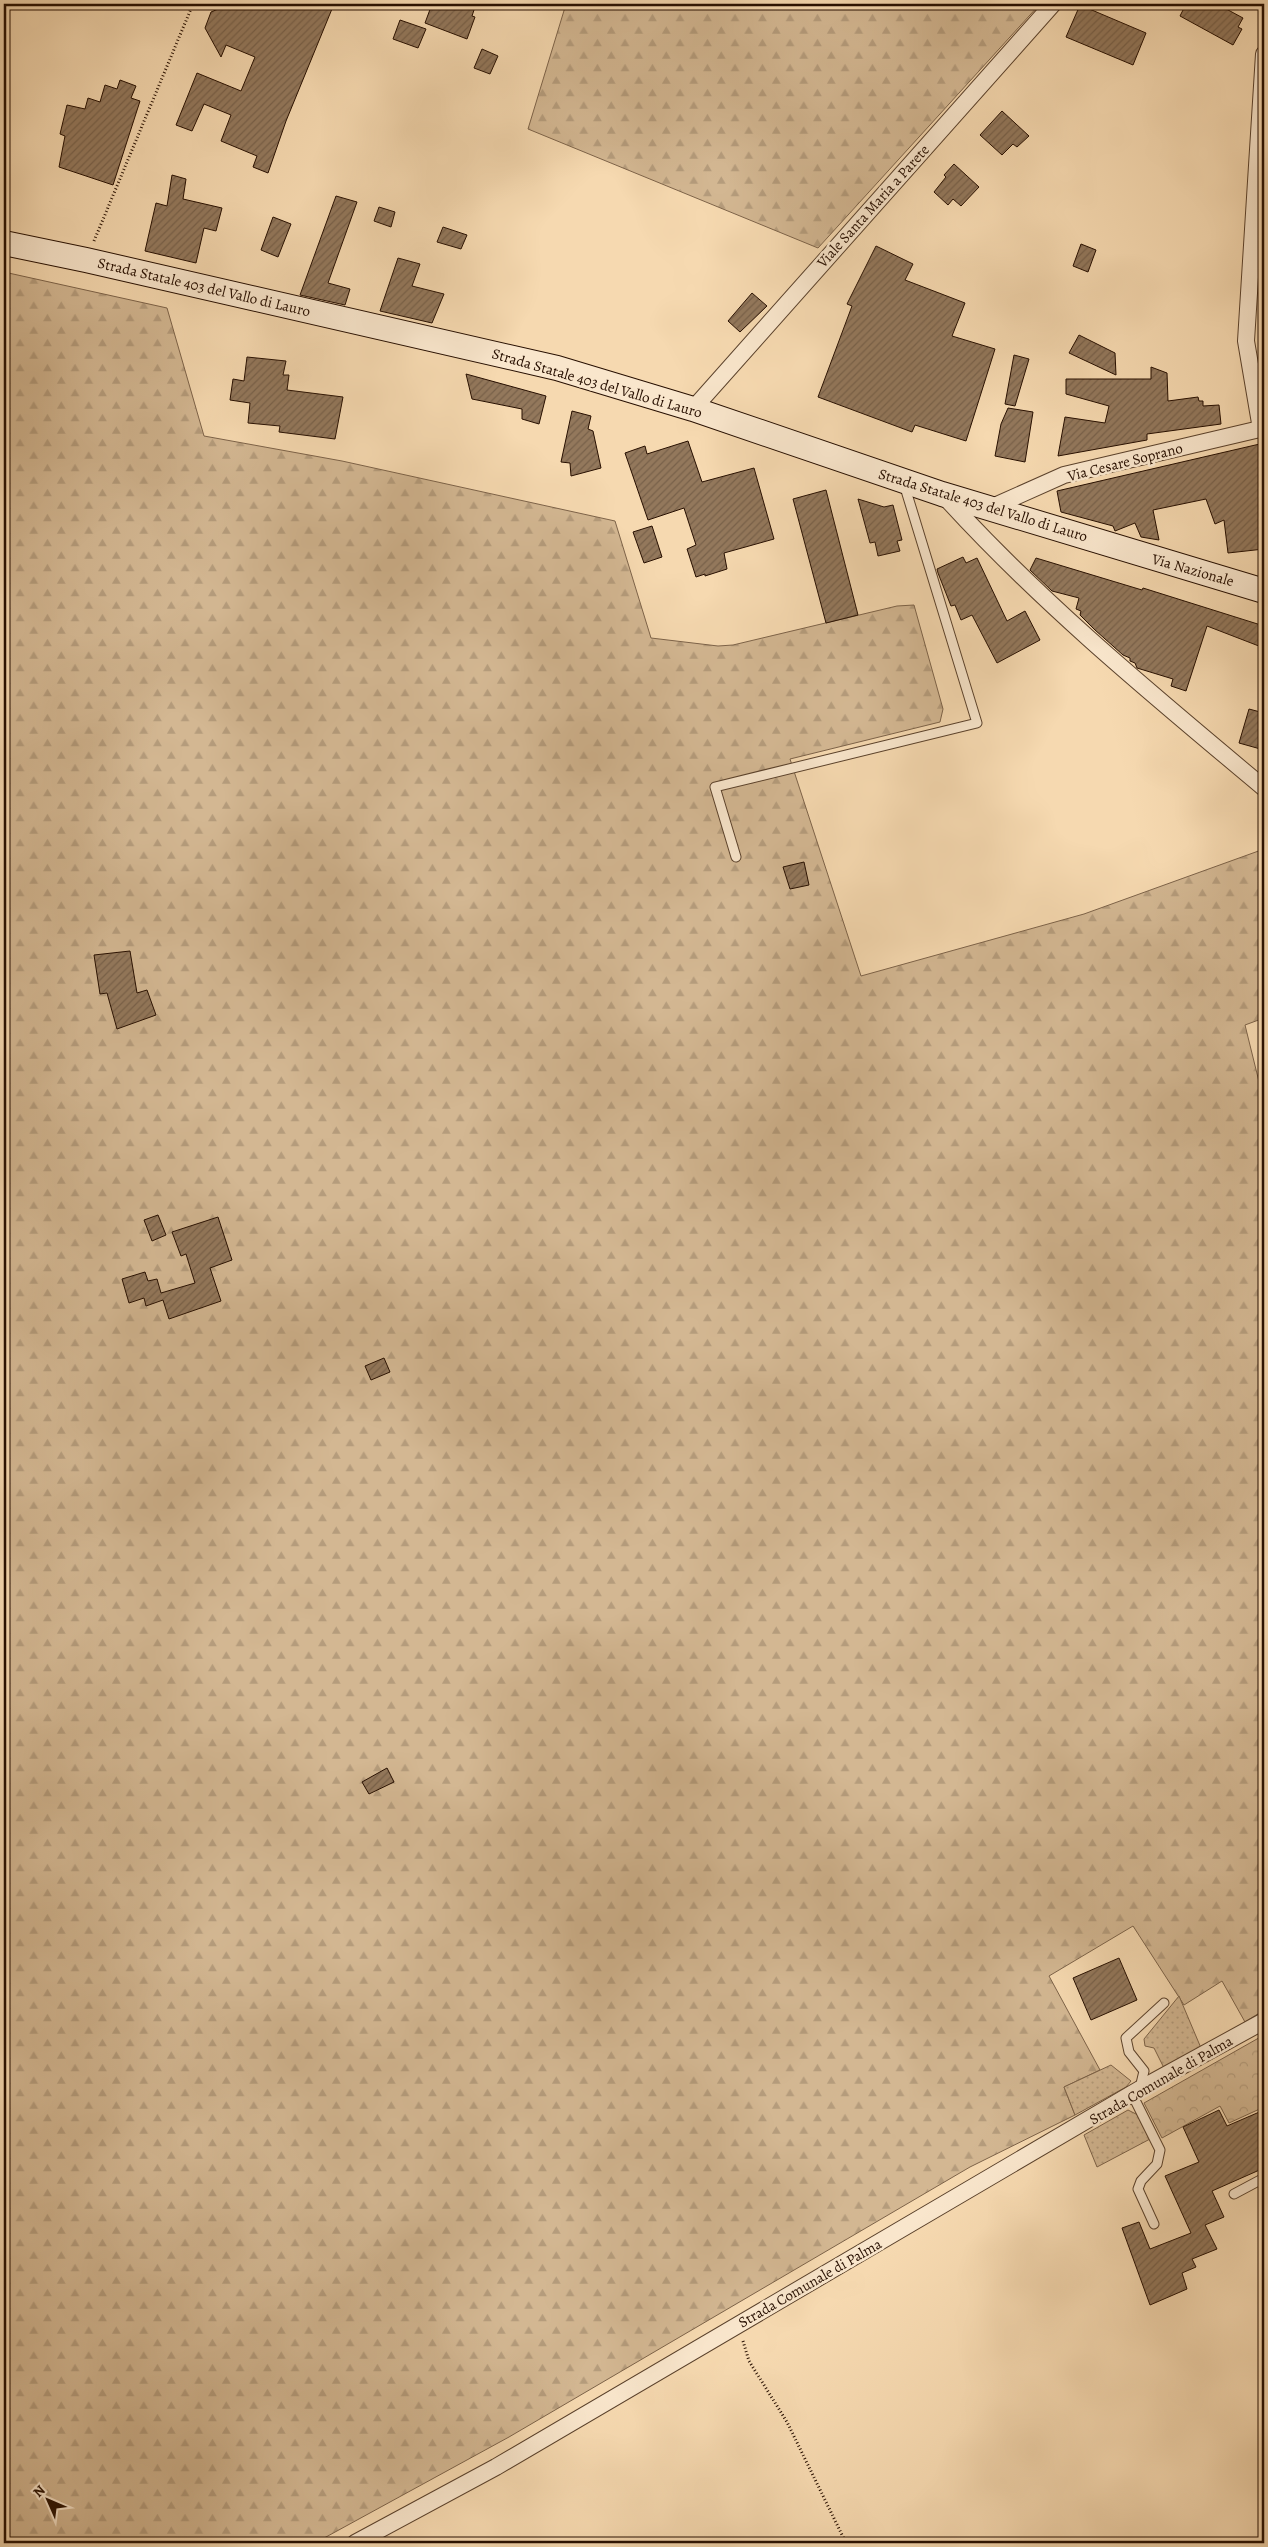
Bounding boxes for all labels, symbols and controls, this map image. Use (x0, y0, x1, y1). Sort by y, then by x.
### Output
street label: Viale Santa Maria a Parete (812, 140, 934, 273)
street label: Strada Statale 403 del Vallo di Lauro (96, 253, 312, 321)
street label: Strada Statale 403 del Vallo di Lauro (490, 343, 704, 423)
street label: Via Cesare Soprano (1064, 438, 1185, 486)
street label: Strada Statale 403 del Vallo di Lauro (876, 464, 1090, 546)
street label: Via Nazionale (1149, 548, 1237, 591)
street label: Strada Comunale di Palma (1086, 2031, 1236, 2129)
street label: Strada Comunale di Palma (735, 2234, 885, 2332)
north arrow (22, 2474, 72, 2524)
text: N (29, 2481, 49, 2501)

